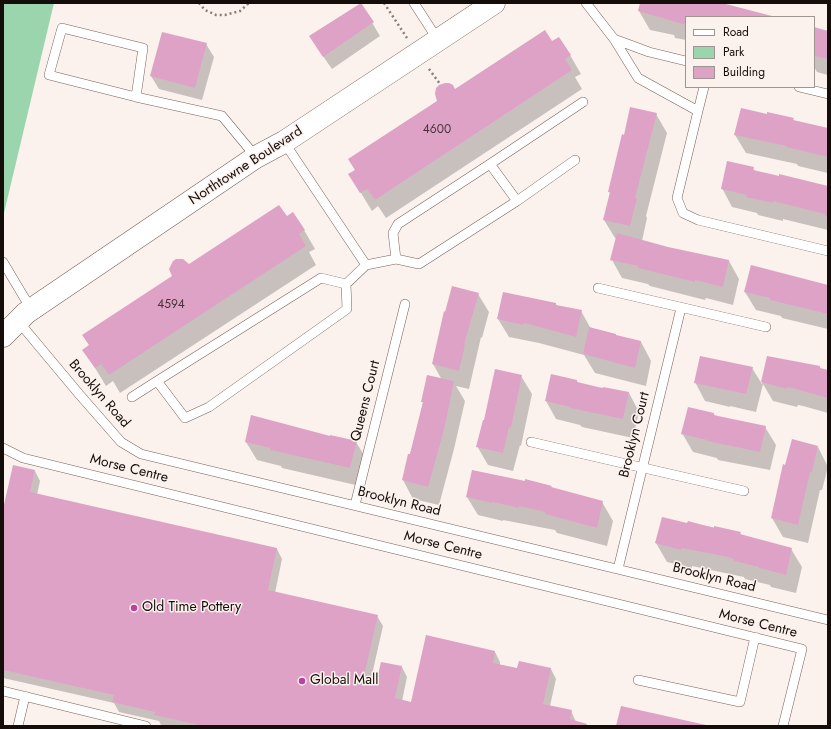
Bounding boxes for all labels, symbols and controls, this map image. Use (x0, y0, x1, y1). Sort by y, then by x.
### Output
legend (685, 16, 815, 88)
text: Road (723, 23, 749, 41)
text: Park (723, 43, 744, 61)
text: Building (723, 63, 765, 81)
street label: Northtowne Boulevard (186, 123, 306, 209)
house number: 4600 (423, 123, 451, 137)
house number: 4594 (157, 298, 185, 312)
street label: Brooklyn Road (65, 356, 133, 432)
street label: Queens Court (348, 359, 384, 443)
street label: Brooklyn Court (616, 391, 654, 479)
street label: Morse Centre (88, 451, 170, 487)
street label: Brooklyn Road (356, 484, 442, 520)
street label: Morse Centre (402, 528, 484, 564)
street label: Brooklyn Road (671, 560, 757, 596)
place label: Old Time Pottery (142, 600, 241, 616)
marker: Old Time Pottery (129, 603, 139, 613)
street label: Morse Centre (717, 606, 799, 642)
place label: Global Mall (310, 673, 378, 689)
marker: Global Mall (297, 676, 307, 686)

